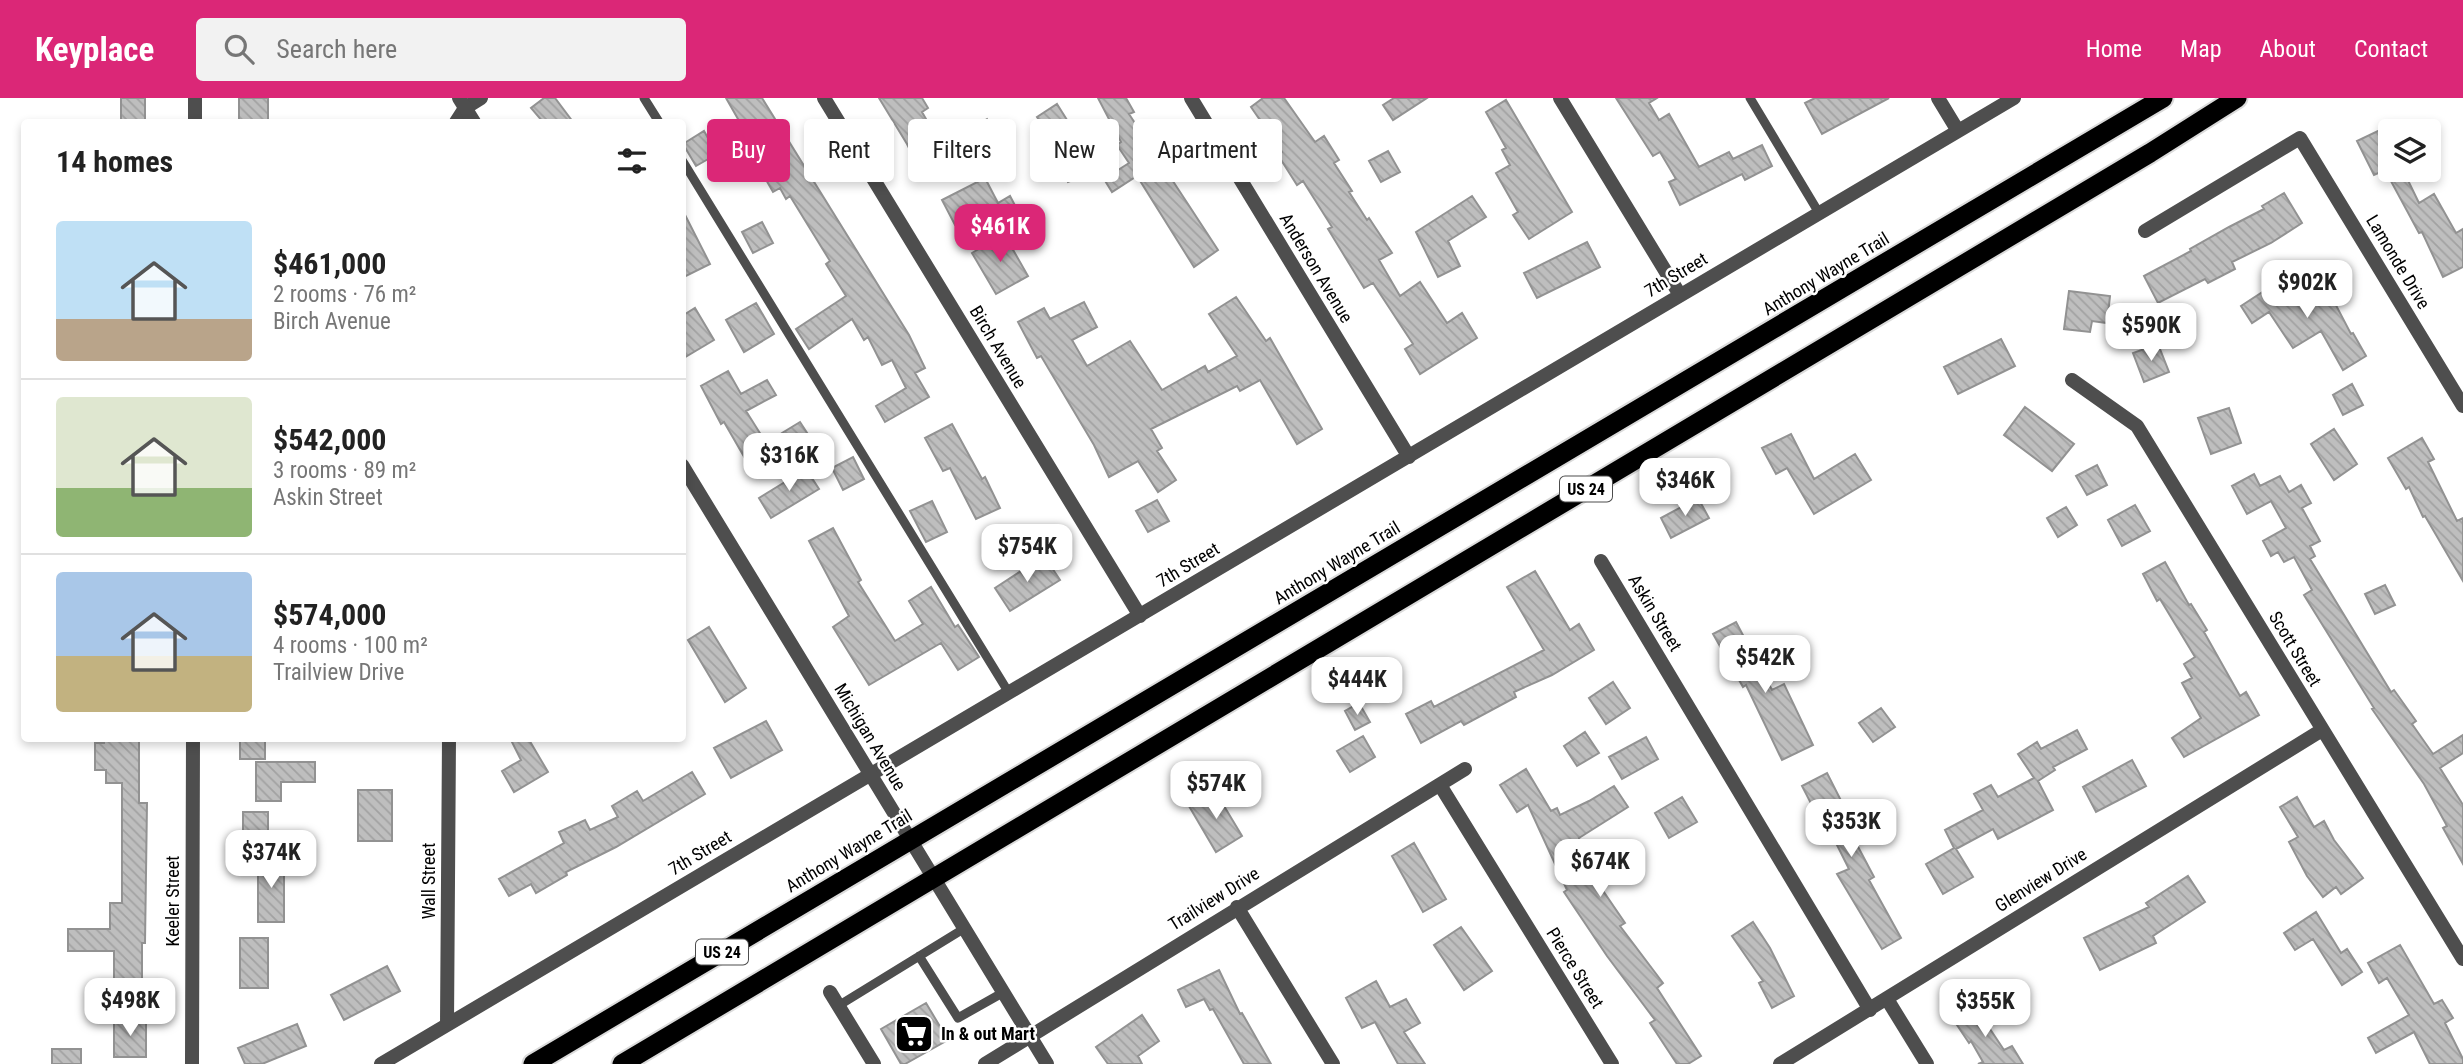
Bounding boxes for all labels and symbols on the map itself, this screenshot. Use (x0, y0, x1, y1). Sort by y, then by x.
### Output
pin: $461K (951, 204, 1049, 264)
street label: Anderson Avenue (1276, 209, 1357, 326)
street label: Lamonde Drive (2362, 211, 2435, 313)
street label: Anthony Wayne Trail (1759, 228, 1893, 320)
street label: 7th Street (1641, 248, 1711, 301)
pin: $902K (2258, 260, 2356, 320)
street label: Birch Avenue (966, 302, 1031, 392)
pin: $590K (2102, 303, 2200, 363)
pin: $316K (740, 434, 838, 493)
pin: $346K (1636, 458, 1734, 518)
road number: US 24 (1560, 476, 1612, 502)
street label: Anthony Wayne Trail (1270, 517, 1404, 609)
pin: $754K (978, 524, 1076, 584)
street label: 7th Street (1153, 538, 1223, 591)
street label: Askin Street (1624, 571, 1687, 655)
street label: Scott Street (2265, 607, 2326, 690)
pin: $542K (1716, 636, 1814, 695)
pin: $444K (1308, 658, 1406, 717)
street label: Michigan Avenue (830, 679, 911, 794)
pin: $574K (1167, 762, 1265, 821)
pin: $353K (1802, 800, 1900, 859)
street label: Anthony Wayne Trail (782, 805, 916, 897)
street label: 7th Street (665, 826, 735, 879)
pin: $374K (222, 830, 320, 890)
pin: $674K (1551, 840, 1649, 899)
street label: Wall Street (418, 843, 439, 919)
street label: Glenview Drive (1991, 843, 2090, 916)
street label: Keeler Street (162, 856, 183, 946)
street label: Trailview Drive (1165, 862, 1263, 935)
street label: Pierce Street (1542, 924, 1608, 1012)
road number: US 24 (696, 940, 748, 964)
pin: $498K (81, 978, 179, 1038)
pin: $355K (1936, 979, 2034, 1039)
supermarket icon: In & out Mart (893, 1013, 935, 1055)
place label: In & out Mart (941, 1023, 1035, 1044)

